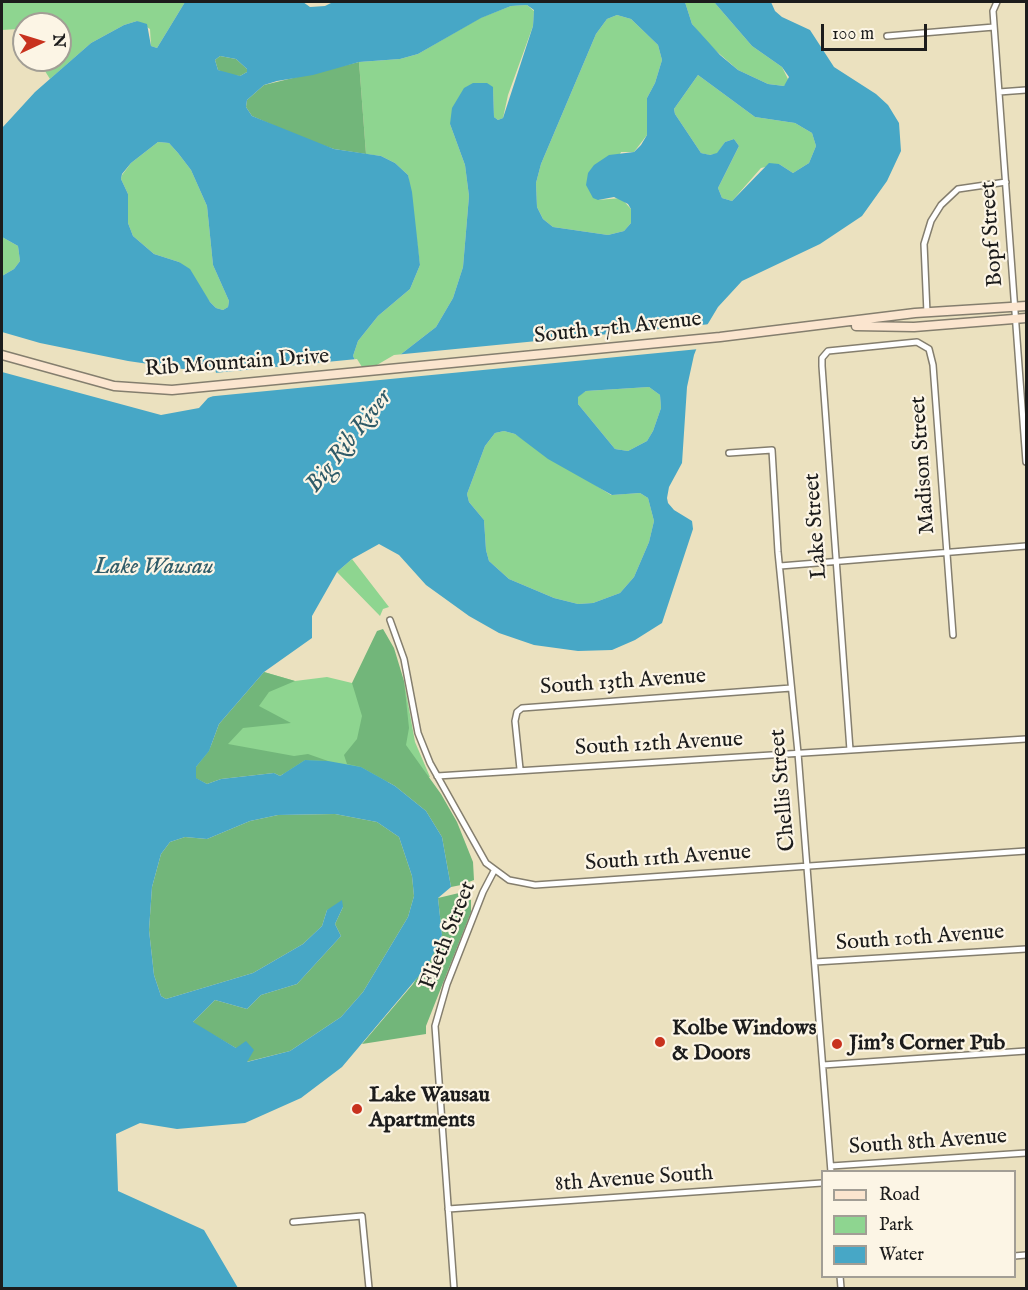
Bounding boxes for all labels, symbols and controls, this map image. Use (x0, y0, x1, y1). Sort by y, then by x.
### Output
north arrow (12, 12, 72, 72)
scale bar (824, 12, 930, 50)
text: 100 m (832, 23, 874, 46)
text: N (48, 33, 68, 48)
street label: Bopf Street (976, 180, 1010, 288)
street label: South 17th Avenue (533, 307, 703, 351)
street label: Rib Mountain Drive (144, 344, 330, 384)
water label: Big Rib River (301, 385, 399, 499)
street label: Madison Street (906, 395, 942, 535)
street label: Lake Street (800, 472, 834, 580)
water label: Lake Wausau (94, 554, 214, 582)
street label: South 13th Avenue (539, 664, 707, 702)
street label: South 12th Avenue (574, 727, 744, 763)
street label: Chellis Street (766, 728, 802, 852)
street label: South 11th Avenue (584, 840, 752, 878)
street label: Flieth Street (415, 878, 483, 994)
street label: South 10th Avenue (835, 920, 1005, 958)
place label: Kolbe Windows & Doors (672, 1016, 816, 1068)
place label: Jim's Corner Pub (849, 1031, 1005, 1057)
marker: Kolbe Windows & Doors (653, 1035, 667, 1049)
marker: Jim's Corner Pub (830, 1037, 844, 1051)
place label: Lake Wausau Apartments (369, 1083, 490, 1134)
marker: Lake Wausau Apartments (350, 1102, 364, 1116)
street label: South 8th Avenue (848, 1124, 1008, 1162)
street label: 8th Avenue South (554, 1161, 714, 1199)
legend (821, 1170, 1016, 1278)
text: Road (879, 1184, 920, 1207)
text: Park (879, 1214, 913, 1237)
text: Water (879, 1244, 924, 1267)

